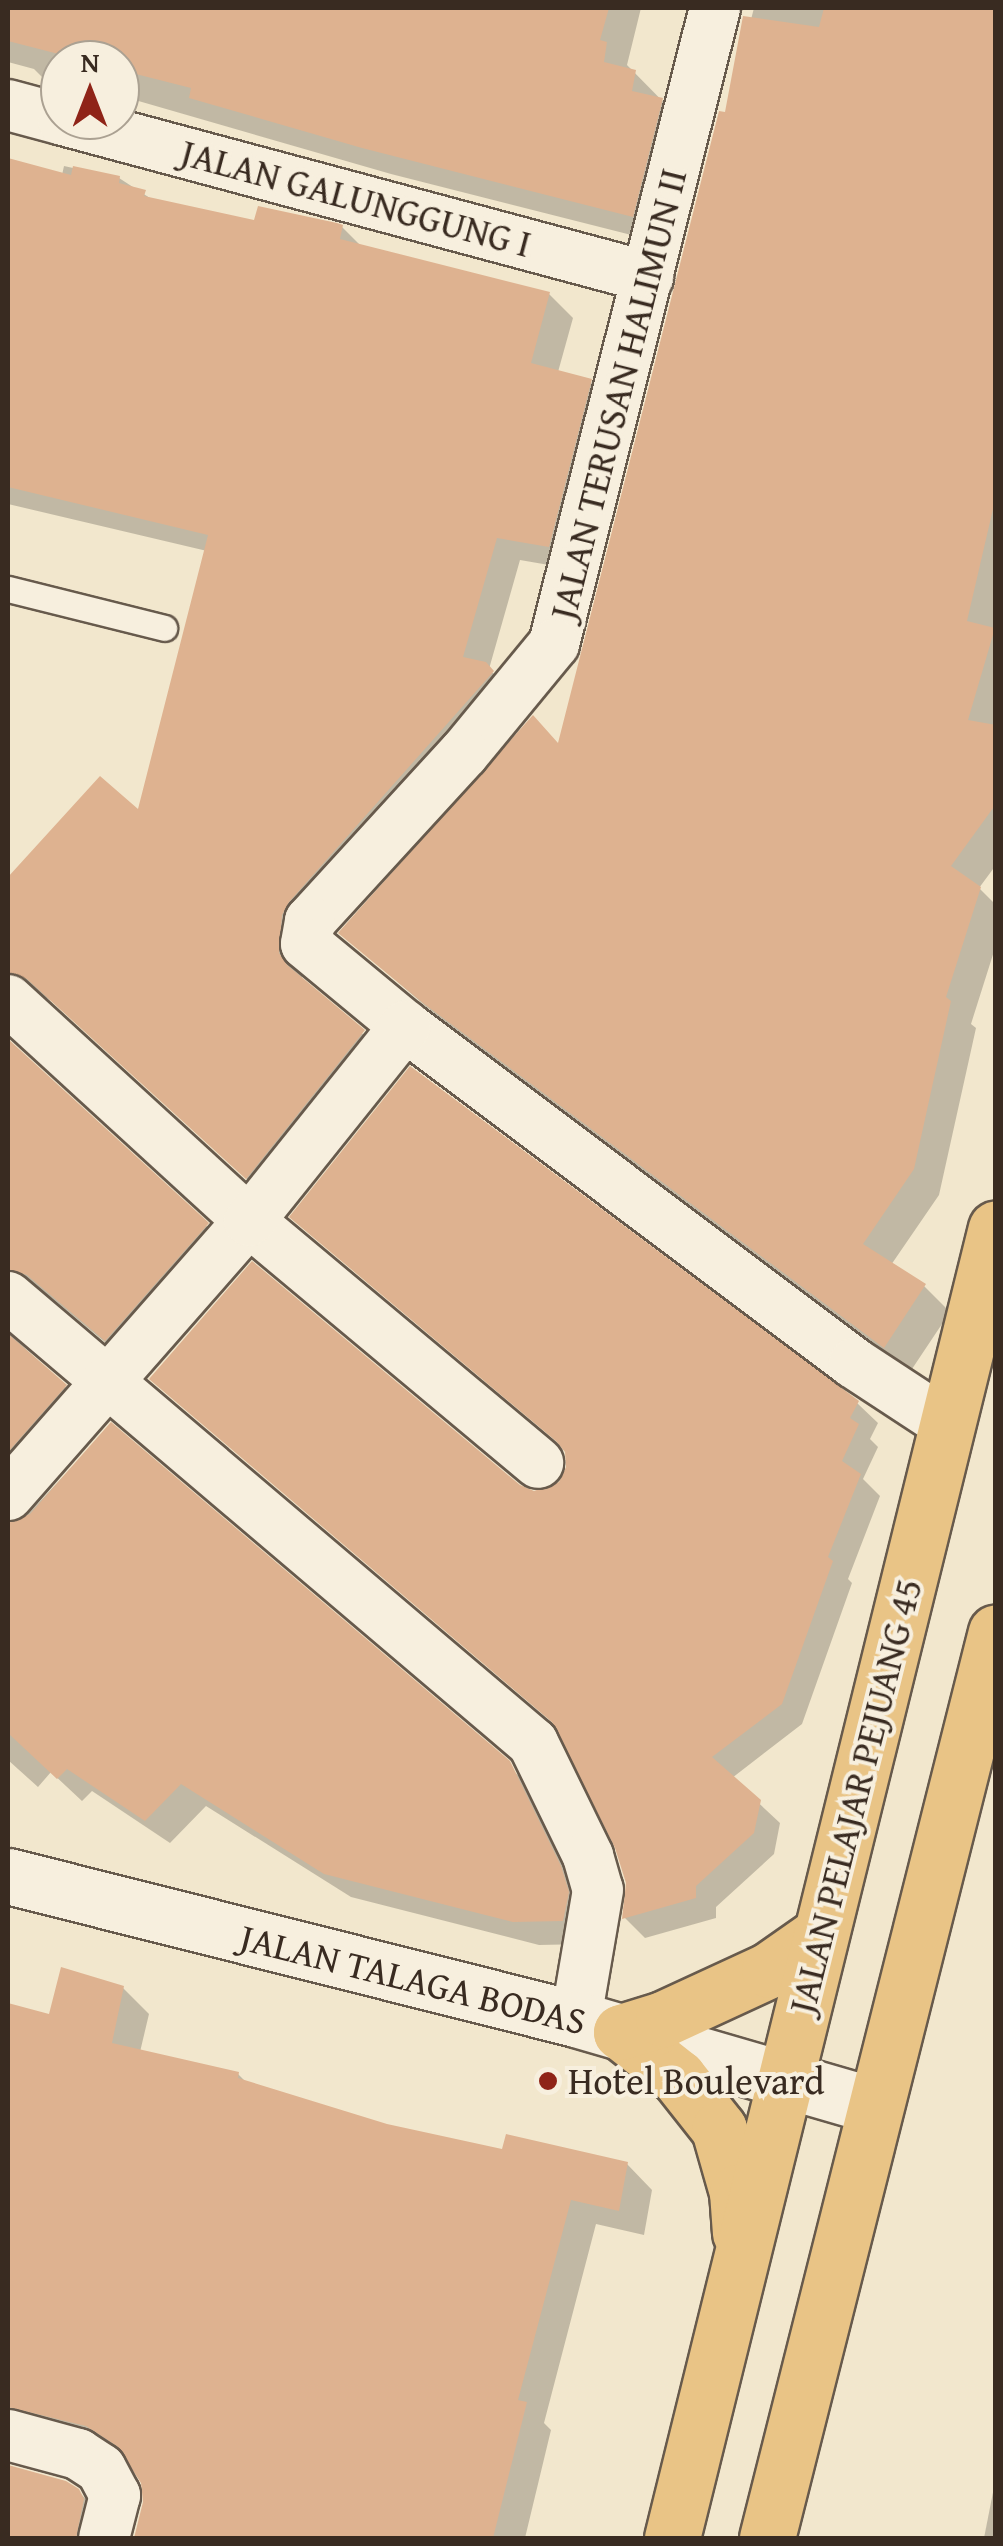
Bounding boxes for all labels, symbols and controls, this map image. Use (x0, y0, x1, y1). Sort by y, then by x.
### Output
north arrow (40, 40, 140, 140)
text: N (81, 41, 99, 82)
street label: JALAN GALUNGGUNG I (176, 129, 536, 267)
street label: JALAN TERUSAN HALIMUN II (540, 164, 696, 624)
street label: JALAN PELAJAR PEJUANG 45 (779, 1574, 931, 2018)
street label: JALAN TALAGA BODAS (235, 1914, 591, 2044)
place label: Hotel Boulevard (568, 2058, 825, 2104)
marker: Hotel Boulevard (537, 2070, 559, 2092)

